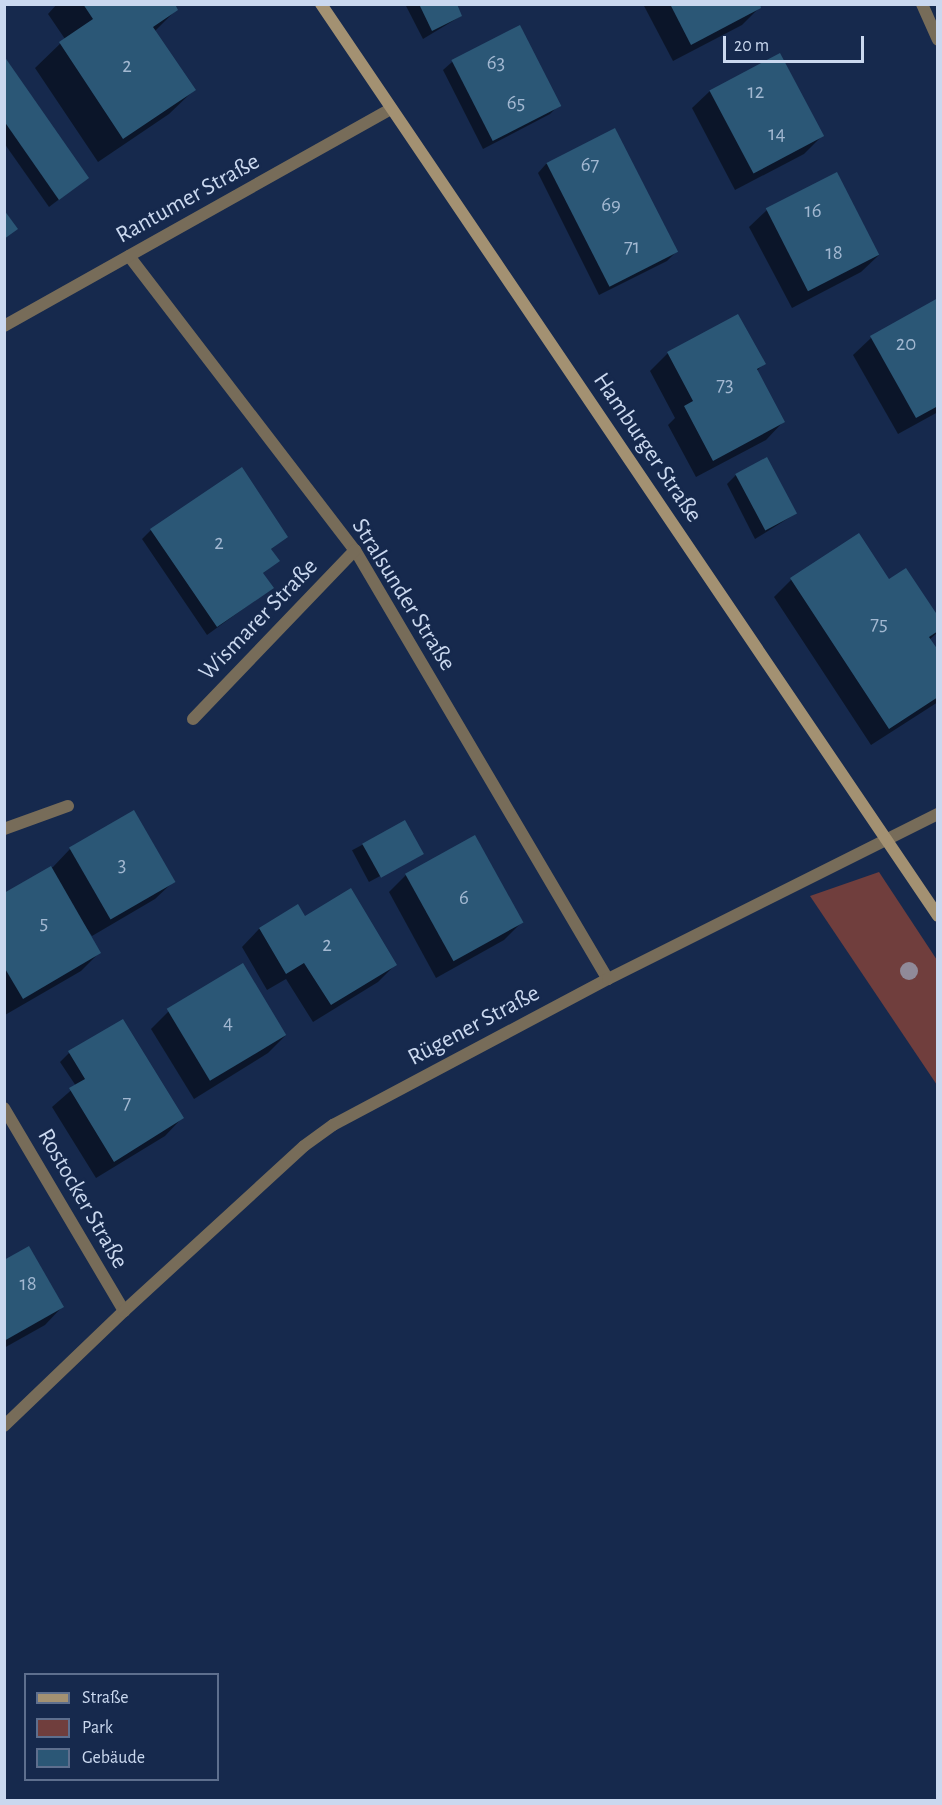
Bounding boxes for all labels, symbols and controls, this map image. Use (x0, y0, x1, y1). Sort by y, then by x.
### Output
scale bar (726, 24, 867, 62)
text: 20 m (734, 37, 769, 55)
house number: 63 (487, 50, 505, 76)
house number: 2 (122, 53, 132, 79)
house number: 12 (748, 79, 764, 105)
house number: 65 (507, 90, 525, 116)
house number: 14 (768, 121, 786, 147)
street label: Rantumer Straße (111, 148, 265, 250)
house number: 67 (581, 152, 599, 178)
house number: 69 (601, 192, 621, 218)
house number: 16 (804, 198, 822, 224)
house number: 71 (624, 234, 640, 260)
house number: 18 (825, 240, 843, 266)
house number: 20 (896, 331, 916, 357)
street label: Hamburger Straße (586, 368, 708, 528)
house number: 73 (716, 372, 734, 398)
street label: Stralsunder Straße (345, 514, 461, 676)
house number: 2 (214, 530, 224, 556)
street label: Wismarer Straße (194, 553, 324, 687)
house number: 75 (870, 611, 888, 637)
house number: 3 (118, 852, 126, 878)
house number: 6 (459, 885, 469, 911)
house number: 5 (40, 910, 48, 936)
house number: 2 (322, 932, 332, 958)
street label: Rügener Straße (403, 979, 545, 1073)
house number: 4 (223, 1010, 233, 1036)
house number: 7 (123, 1090, 131, 1116)
street label: Rostocker Straße (30, 1124, 134, 1274)
house number: 18 (19, 1271, 37, 1297)
legend (24, 1673, 219, 1781)
text: Straße (82, 1689, 128, 1707)
text: Park (82, 1719, 113, 1737)
text: Gebäude (82, 1749, 145, 1767)

